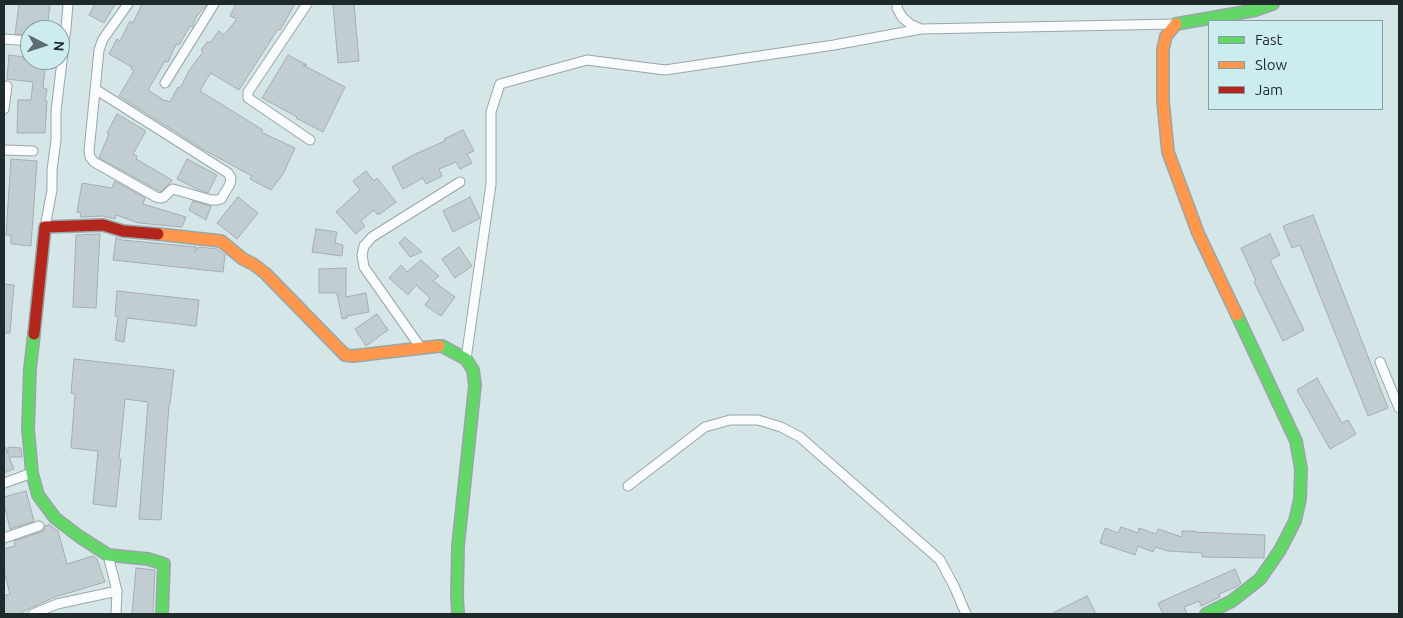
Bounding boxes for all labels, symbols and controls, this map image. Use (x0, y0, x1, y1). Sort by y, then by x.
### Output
north arrow (20, 20, 70, 70)
legend (1208, 20, 1383, 110)
text: Fast (1255, 31, 1282, 48)
text: N (51, 40, 67, 52)
text: Slow (1255, 56, 1287, 73)
text: Jam (1255, 81, 1283, 98)

